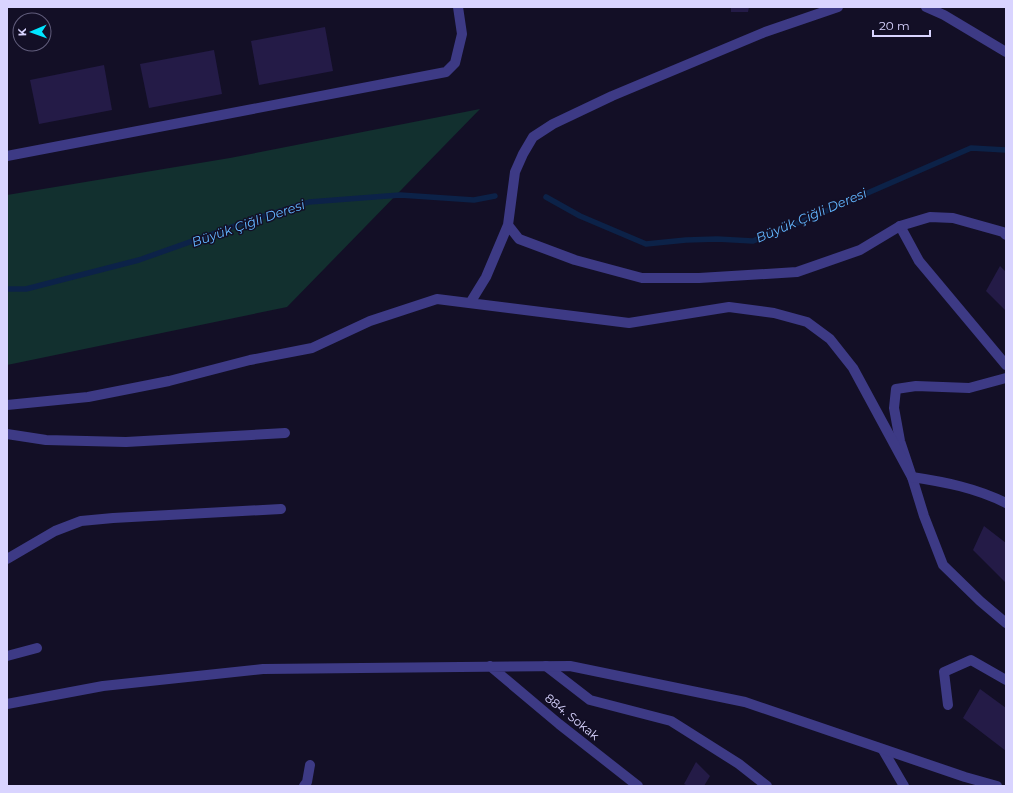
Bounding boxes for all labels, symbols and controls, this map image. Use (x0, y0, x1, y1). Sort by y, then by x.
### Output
north arrow (12, 12, 52, 52)
scale bar (873, 12, 930, 38)
text: 20 m (879, 18, 910, 33)
text: K (15, 27, 29, 37)
water label: Büyük Çiğli Deresi (753, 184, 869, 246)
water label: Büyük Çiğli Deresi (189, 196, 307, 250)
street label: 884. Sokak (542, 690, 603, 744)

